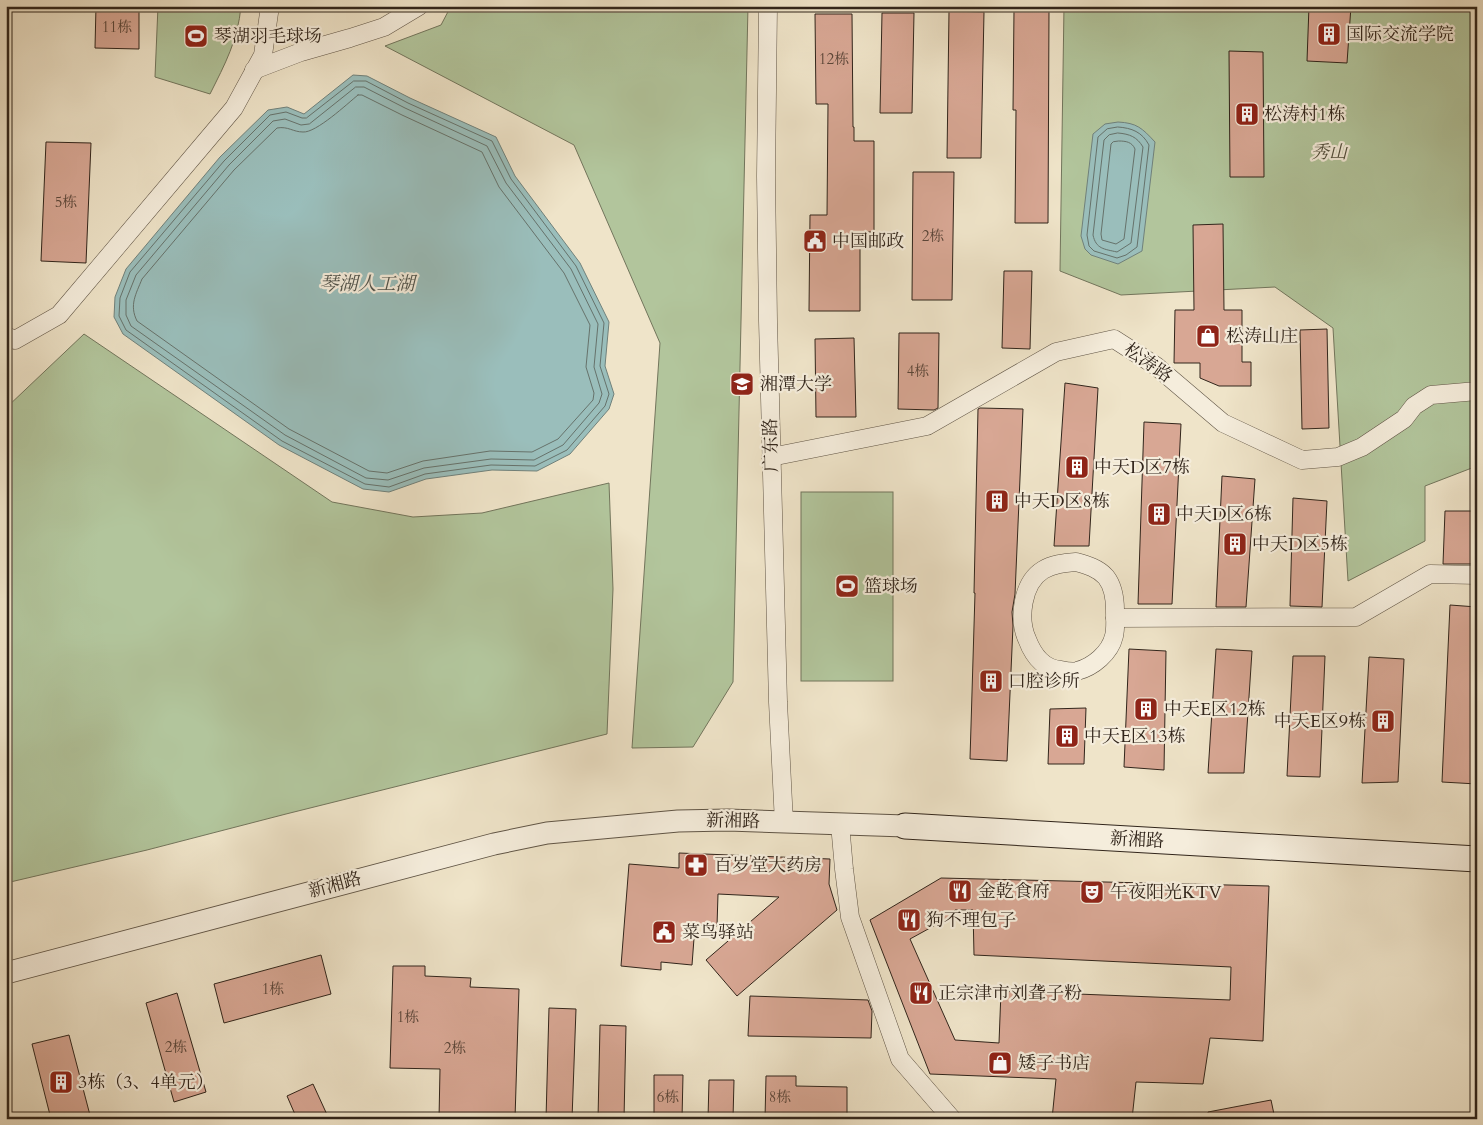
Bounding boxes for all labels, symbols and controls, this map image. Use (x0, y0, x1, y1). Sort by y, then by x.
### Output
house number: 11栋 (102, 17, 132, 37)
building icon: 国际交流学院 (1316, 21, 1342, 47)
place label: 国际交流学院 (1346, 22, 1454, 47)
sports icon: 琴湖羽毛球场 (183, 23, 209, 49)
place label: 琴湖羽毛球场 (214, 24, 322, 49)
house number: 12栋 (819, 49, 849, 69)
building icon: 松涛村1栋 (1234, 101, 1260, 127)
place label: 松涛村1栋 (1264, 102, 1345, 127)
park label: 秀山 (1311, 140, 1349, 165)
house number: 5栋 (55, 192, 77, 212)
house number: 2栋 (922, 226, 944, 246)
public building icon: 中国邮政 (802, 228, 828, 254)
place label: 中国邮政 (832, 229, 904, 254)
water label: 琴湖人工湖 (319, 271, 417, 297)
shop icon: 松涛山庄 (1195, 323, 1221, 349)
place label: 松涛山庄 (1226, 324, 1298, 349)
street label: 松涛路 (1119, 337, 1177, 389)
house number: 4栋 (907, 361, 929, 381)
school or university icon: 湘潭大学 (729, 371, 755, 397)
place label: 湘潭大学 (760, 372, 832, 397)
street label: 广东路 (758, 418, 784, 472)
building icon: 中天D区7栋 (1064, 454, 1090, 480)
place label: 中天D区7栋 (1094, 455, 1190, 480)
building icon: 中天D区8栋 (984, 488, 1010, 514)
place label: 中天D区8栋 (1014, 489, 1110, 514)
building icon: 中天D区6栋 (1146, 501, 1172, 527)
place label: 中天D区6栋 (1176, 502, 1272, 527)
building icon: 中天D区5栋 (1222, 531, 1248, 557)
place label: 中天D区5栋 (1252, 532, 1348, 557)
sports icon: 篮球场 (834, 573, 860, 599)
place label: 篮球场 (864, 574, 918, 599)
building icon: 口腔诊所 (978, 668, 1004, 694)
place label: 口腔诊所 (1008, 669, 1080, 694)
building icon: 中天E区12栋 (1133, 696, 1159, 722)
place label: 中天E区12栋 (1164, 697, 1266, 722)
building icon: 中天E区9栋 (1370, 708, 1396, 734)
place label: 中天E区9栋 (1274, 709, 1366, 734)
building icon: 中天E区13栋 (1054, 723, 1080, 749)
place label: 中天E区13栋 (1084, 724, 1186, 749)
street label: 新湘路 (706, 808, 760, 834)
street label: 新湘路 (1109, 826, 1165, 854)
pharmacy icon: 百岁堂大药房 (683, 852, 709, 878)
place label: 百岁堂大药房 (714, 853, 822, 878)
street label: 新湘路 (306, 866, 364, 904)
restaurant icon: 金乾食府 (947, 878, 973, 904)
place label: 金乾食府 (978, 879, 1050, 904)
theatre icon: 午夜阳光KTV (1079, 879, 1105, 905)
place label: 午夜阳光KTV (1110, 880, 1223, 905)
restaurant icon: 狗不理包子 (896, 907, 922, 933)
place label: 狗不理包子 (926, 908, 1016, 933)
public building icon: 菜鸟驿站 (651, 919, 677, 945)
place label: 菜鸟驿站 (682, 920, 754, 945)
house number: 1栋 (262, 979, 284, 999)
restaurant icon: 正宗津市刘聋子粉 (908, 980, 934, 1006)
place label: 正宗津市刘聋子粉 (938, 981, 1082, 1006)
house number: 1栋 (397, 1007, 419, 1027)
house number: 2栋 (165, 1037, 187, 1057)
house number: 2栋 (444, 1038, 466, 1058)
shop icon: 矮子书店 (987, 1050, 1013, 1076)
place label: 矮子书店 (1018, 1051, 1090, 1076)
building icon: 3栋（3、4单元） (48, 1069, 74, 1095)
place label: 3栋（3、4单元） (78, 1070, 214, 1095)
house number: 6栋 (657, 1087, 679, 1107)
house number: 8栋 (769, 1087, 791, 1107)

